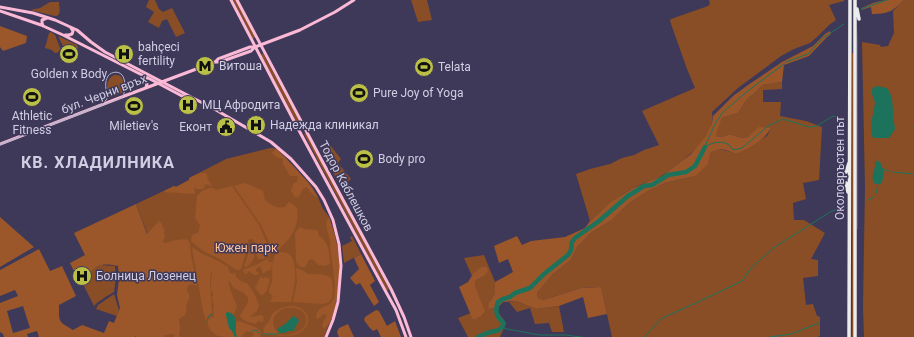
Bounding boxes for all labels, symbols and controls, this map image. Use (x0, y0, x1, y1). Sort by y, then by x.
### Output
place label: bahçeci fertility (138, 40, 180, 68)
sports icon: Golden x Body (58, 43, 80, 65)
hospital icon: bahçeci fertility (113, 43, 135, 65)
metro station icon: Витоша (194, 55, 216, 77)
sports icon: Telata (413, 56, 435, 78)
place label: Витоша (219, 59, 262, 73)
place label: Telata (438, 60, 471, 74)
place label: Golden x Body (31, 67, 108, 81)
street label: бул. Черни връх (59, 71, 149, 117)
sports icon: Pure Joy of Yoga (348, 82, 370, 104)
sports icon: Athletic Fitness (21, 86, 43, 108)
place label: Pure Joy of Yoga (373, 86, 463, 100)
hospital icon: МЦ Афродита (177, 94, 199, 116)
sports icon: Miletiev's (123, 95, 145, 117)
place label: МЦ Афродита (202, 98, 280, 112)
place label: Athletic Fitness (12, 109, 52, 137)
hospital icon: Надежда клиникал (245, 114, 267, 136)
public building icon: Еконт (215, 116, 237, 138)
street label: Околовръстен път (833, 116, 847, 220)
place label: Надежда клиникал (270, 118, 379, 132)
place label: Miletiev's (109, 119, 159, 133)
place label: Еконт (179, 120, 212, 134)
street label: Тодор Каблешков (316, 138, 376, 234)
sports icon: Body pro (353, 148, 375, 170)
place label: Body pro (378, 152, 425, 166)
district label: КВ. ХЛАДИЛНИКА (21, 153, 175, 172)
park label: Южен парк (215, 241, 278, 255)
hospital icon: Болница Лозенец (71, 265, 93, 287)
place label: Болница Лозенец (96, 269, 196, 283)

